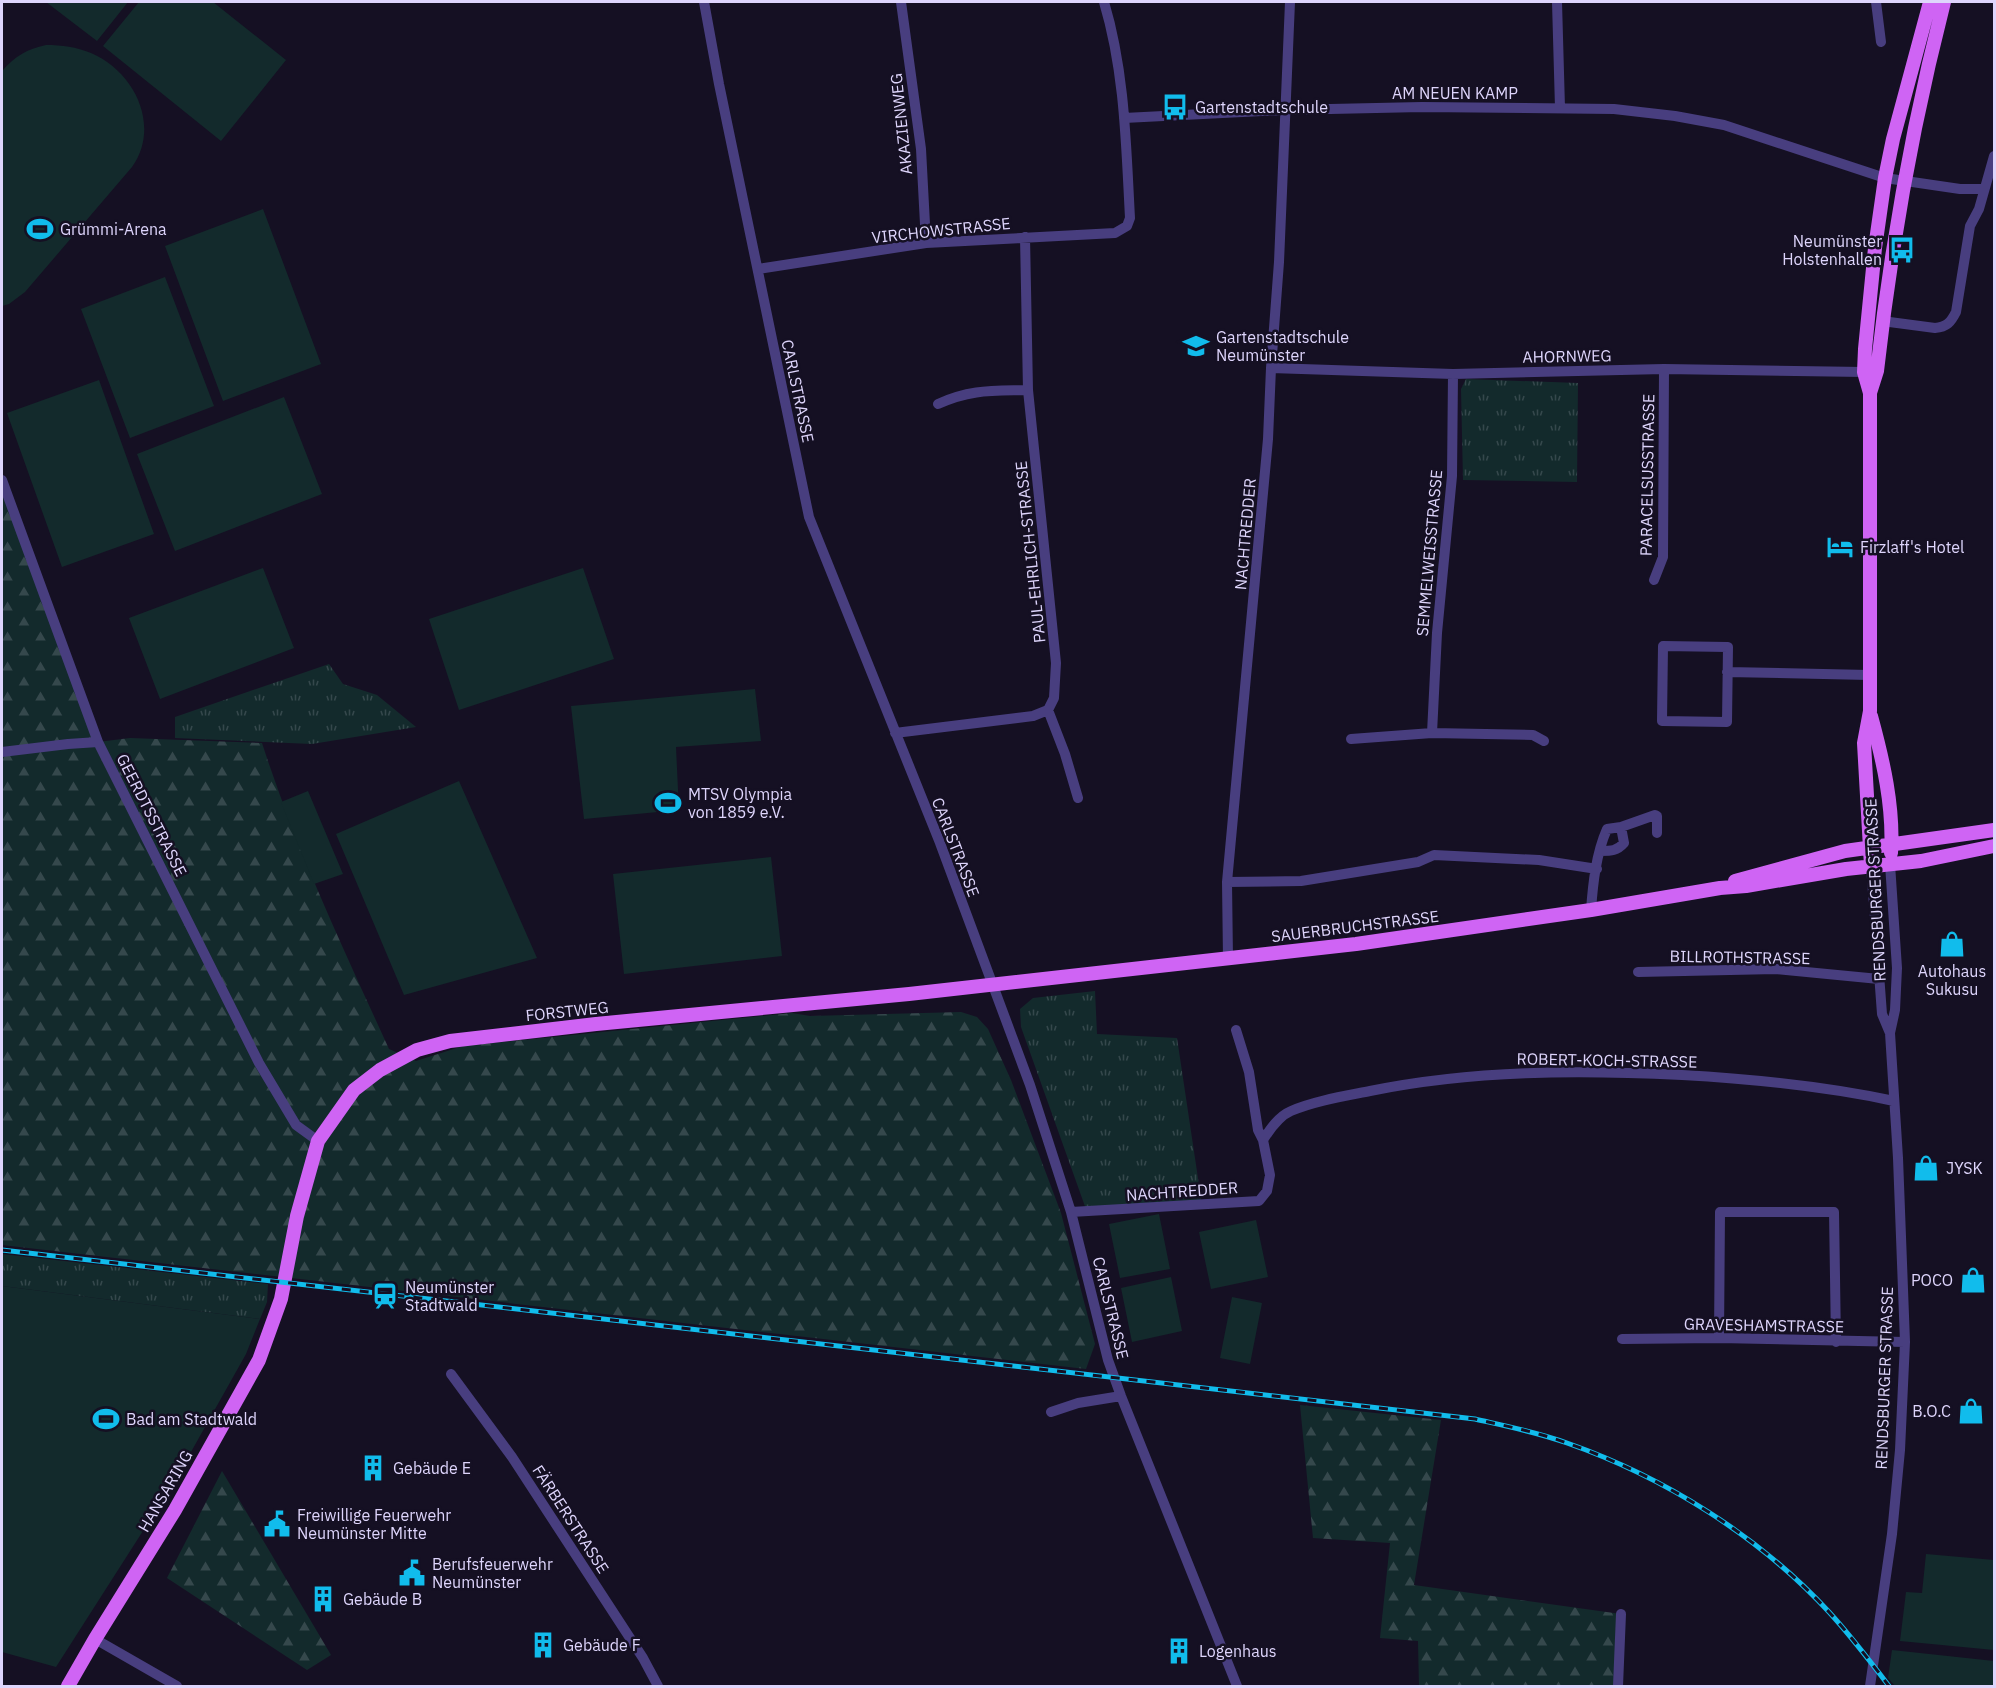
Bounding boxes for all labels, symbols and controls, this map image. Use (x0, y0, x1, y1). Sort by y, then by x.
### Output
street label: AKAZIENWEG (886, 72, 916, 176)
street label: AM NEUEN KAMP (1392, 83, 1518, 103)
bus stop icon: Gartenstadtschule (1160, 92, 1190, 122)
place label: Gartenstadtschule (1195, 97, 1328, 117)
street label: VIRCHOWSTRASSE (871, 213, 1011, 247)
sports icon: Grümmi-Arena (25, 214, 55, 244)
place label: Grümmi-Arena (60, 219, 167, 239)
place label: Neumünster Holstenhallen (1782, 231, 1882, 269)
bus stop icon: Neumünster Holstenhallen (1887, 235, 1917, 265)
place label: Gartenstadtschule Neumünster (1216, 327, 1349, 365)
school or university icon: Gartenstadtschule Neumünster (1181, 331, 1211, 361)
street label: CARLSTRASSE (777, 338, 819, 444)
street label: AHORNWEG (1522, 345, 1612, 367)
street label: PARACELSUSSTRASSE (1636, 394, 1658, 556)
street label: PAUL-EHRLICH-STRASSE (1011, 460, 1049, 644)
street label: SEMMELWEISSTRASSE (1412, 469, 1446, 637)
street label: NACHTREDDER (1230, 477, 1260, 591)
hotel icon: Firzlaff's Hotel (1825, 532, 1855, 562)
place label: Firzlaff's Hotel (1860, 537, 1964, 557)
street label: GEERDTSSTRASSE (112, 750, 192, 880)
place label: MTSV Olympia von 1859 e.V. (688, 784, 793, 822)
sports icon: MTSV Olympia von 1859 e.V. (653, 788, 683, 818)
street label: CARLSTRASSE (928, 794, 984, 900)
street label: RENDSBURGER STRASSE (1860, 798, 1890, 982)
street label: SAUERBRUCHSTRASSE (1270, 906, 1440, 946)
shop icon: Autohaus Sukusu (1937, 929, 1967, 959)
street label: BILLROTHSTRASSE (1669, 946, 1811, 968)
place label: Autohaus Sukusu (1918, 961, 1986, 999)
street label: FORSTWEG (524, 997, 610, 1025)
street label: ROBERT-KOCH-STRASSE (1517, 1048, 1697, 1072)
shop icon: JYSK (1911, 1153, 1941, 1183)
place label: JYSK (1946, 1158, 1983, 1178)
street label: NACHTREDDER (1125, 1177, 1239, 1205)
street label: CARLSTRASSE (1089, 1255, 1133, 1361)
shop icon: POCO (1958, 1265, 1988, 1295)
place label: POCO (1911, 1270, 1953, 1290)
place label: Neumünster Stadtwald (405, 1277, 494, 1315)
station icon: Neumünster Stadtwald (370, 1281, 400, 1311)
street label: RENDSBURGER STRASSE (1871, 1286, 1897, 1470)
street label: GRAVESHAMSTRASSE (1684, 1314, 1844, 1336)
shop icon: B.O.C (1956, 1396, 1986, 1426)
place label: B.O.C (1912, 1401, 1951, 1421)
sports icon: Bad am Stadtwald (91, 1404, 121, 1434)
place label: Bad am Stadtwald (126, 1409, 257, 1429)
street label: HANSARING (133, 1446, 197, 1536)
building icon: Gebäude E (358, 1453, 388, 1483)
place label: Gebäude E (393, 1458, 471, 1478)
street label: FÄRBERSTRASSE (529, 1461, 613, 1577)
place label: Freiwillige Feuerwehr Neumünster Mitte (297, 1505, 451, 1543)
public building icon: Freiwillige Feuerwehr Neumünster Mitte (262, 1509, 292, 1539)
place label: Berufsfeuerwehr Neumünster (432, 1554, 553, 1592)
public building icon: Berufsfeuerwehr Neumünster (397, 1558, 427, 1588)
building icon: Gebäude B (308, 1584, 338, 1614)
place label: Gebäude B (343, 1589, 422, 1609)
building icon: Gebäude F (528, 1630, 558, 1660)
place label: Gebäude F (563, 1635, 641, 1655)
building icon: Logenhaus (1164, 1636, 1194, 1666)
place label: Logenhaus (1199, 1641, 1277, 1661)

